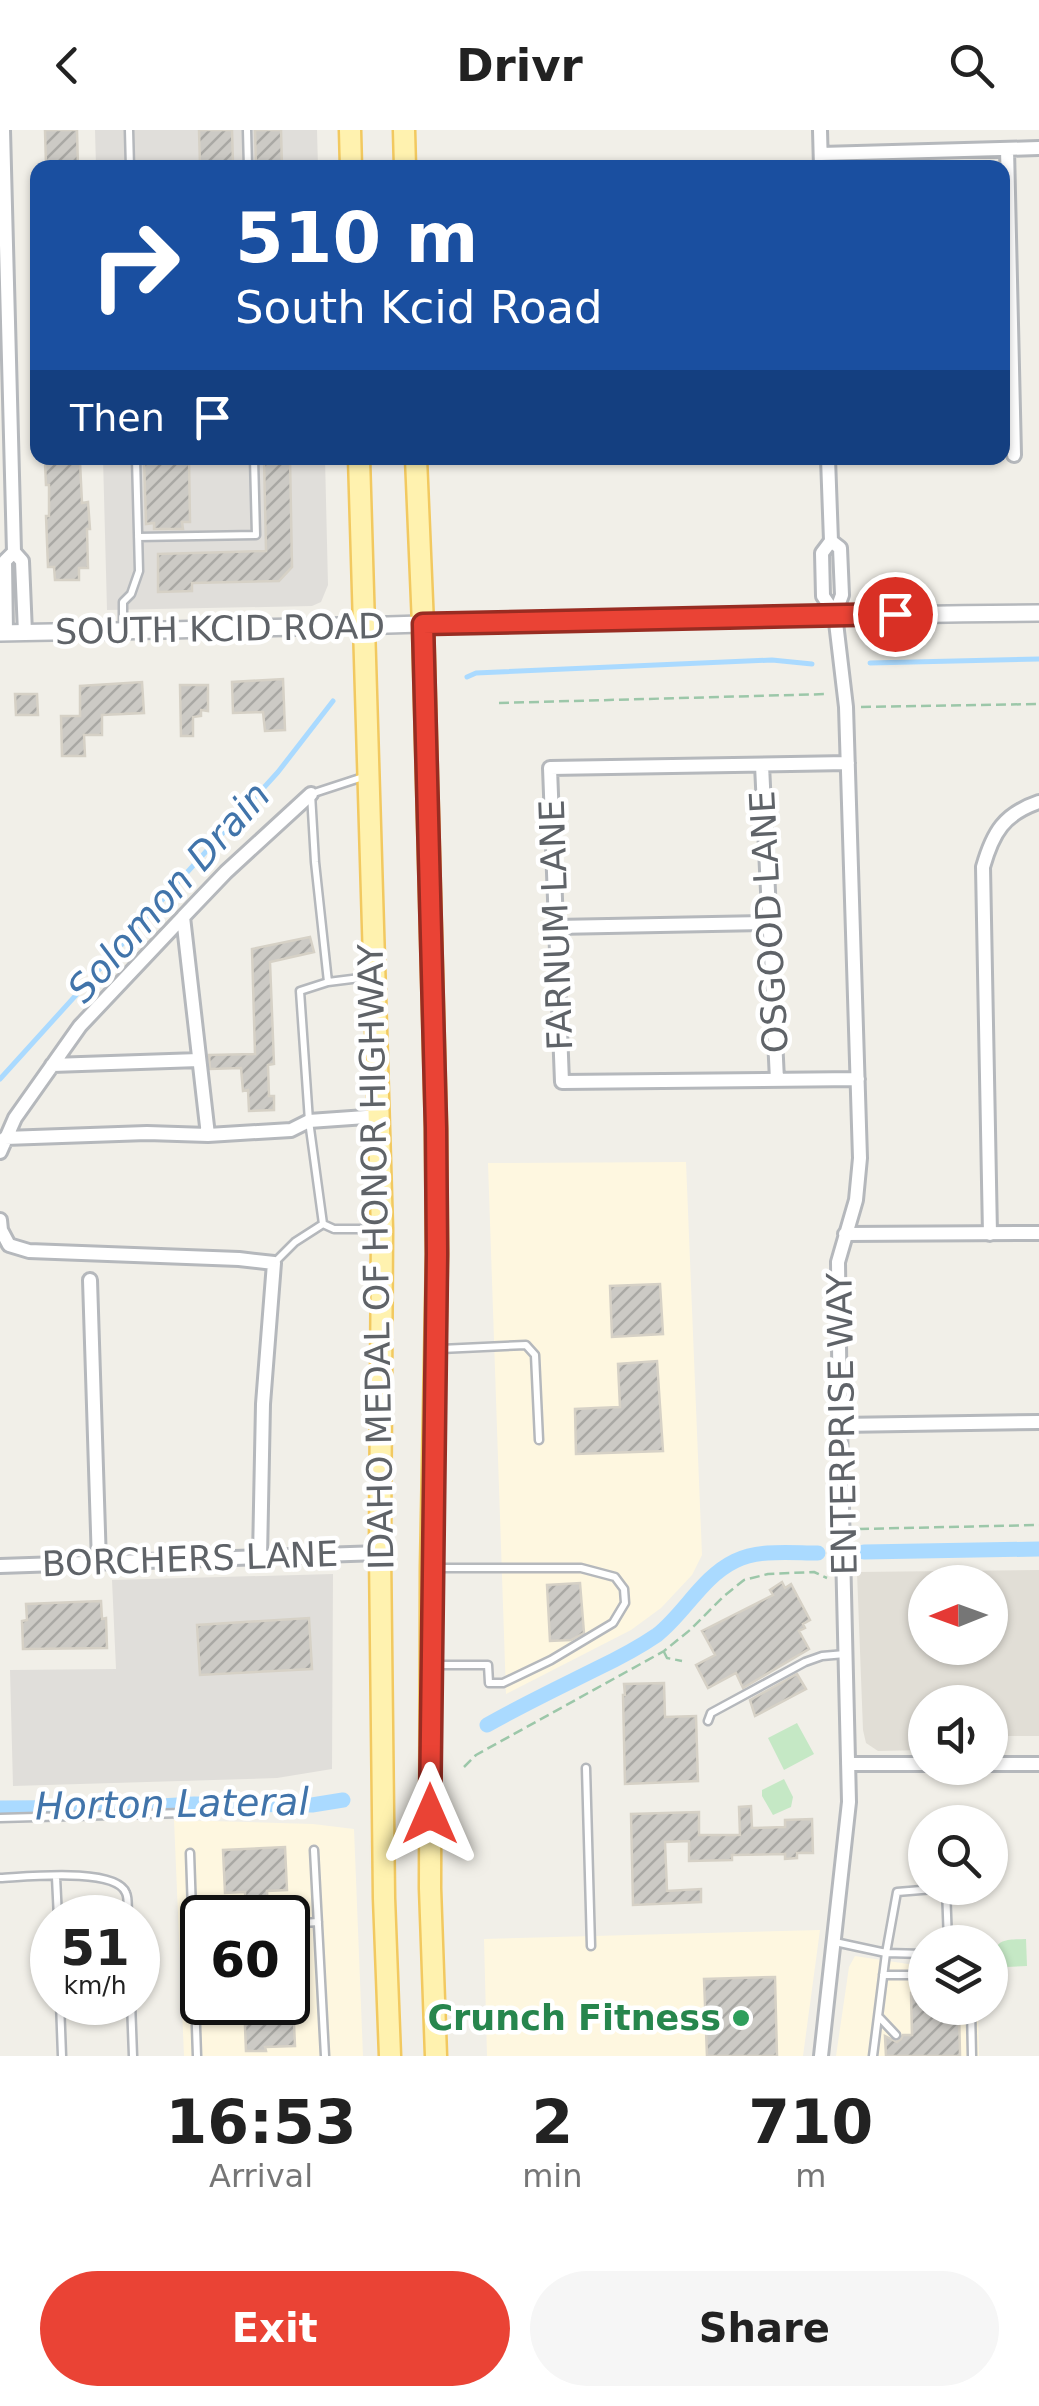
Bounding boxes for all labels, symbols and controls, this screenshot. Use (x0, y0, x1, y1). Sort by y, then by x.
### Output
icon: back (40, 38, 95, 93)
icon: search (944, 38, 999, 93)
text: Drivr (456, 39, 583, 92)
text: 510 m (235, 197, 478, 279)
icon: right (70, 200, 200, 330)
text: South Kcid Road (235, 281, 603, 334)
icon: arrive (185, 390, 240, 445)
text: Then (70, 396, 165, 440)
pin (853, 572, 938, 657)
icon: arrive (868, 587, 923, 642)
street label: SOUTH KCID ROAD (55, 606, 385, 652)
water label: Solomon Drain (59, 773, 279, 1011)
street label: OSGOOD LANE (742, 790, 796, 1054)
street label: FARNUM LANE (532, 799, 580, 1051)
street label: IDAHO MEDAL OF HONOR HIGHWAY (351, 943, 401, 1570)
street label: ENTERPRISE WAY (819, 1272, 865, 1576)
street label: BORCHERS LANE (41, 1534, 339, 1584)
north arrow (908, 1565, 1008, 1665)
map controls (908, 1565, 1008, 2025)
button: sound (908, 1685, 1008, 1785)
position arrow (378, 1762, 482, 1866)
water label: Horton Lateral (35, 1780, 310, 1828)
button: search (908, 1805, 1008, 1905)
speed limit sign: 60 (180, 1895, 310, 2025)
text: 51 (60, 1919, 130, 1977)
button: layers (908, 1925, 1008, 2025)
text: km/h (63, 1971, 127, 2000)
place label: Crunch Fitness (427, 1998, 721, 2038)
marker: Crunch Fitness (730, 2007, 752, 2029)
text: 16:53 (166, 2087, 357, 2157)
text: 2 (531, 2087, 573, 2157)
text: 710 (748, 2087, 873, 2157)
text: Arrival (209, 2157, 313, 2195)
text: min (522, 2157, 583, 2195)
text: m (795, 2157, 826, 2195)
button: Exit (40, 2271, 510, 2386)
button: Share (530, 2271, 999, 2386)

